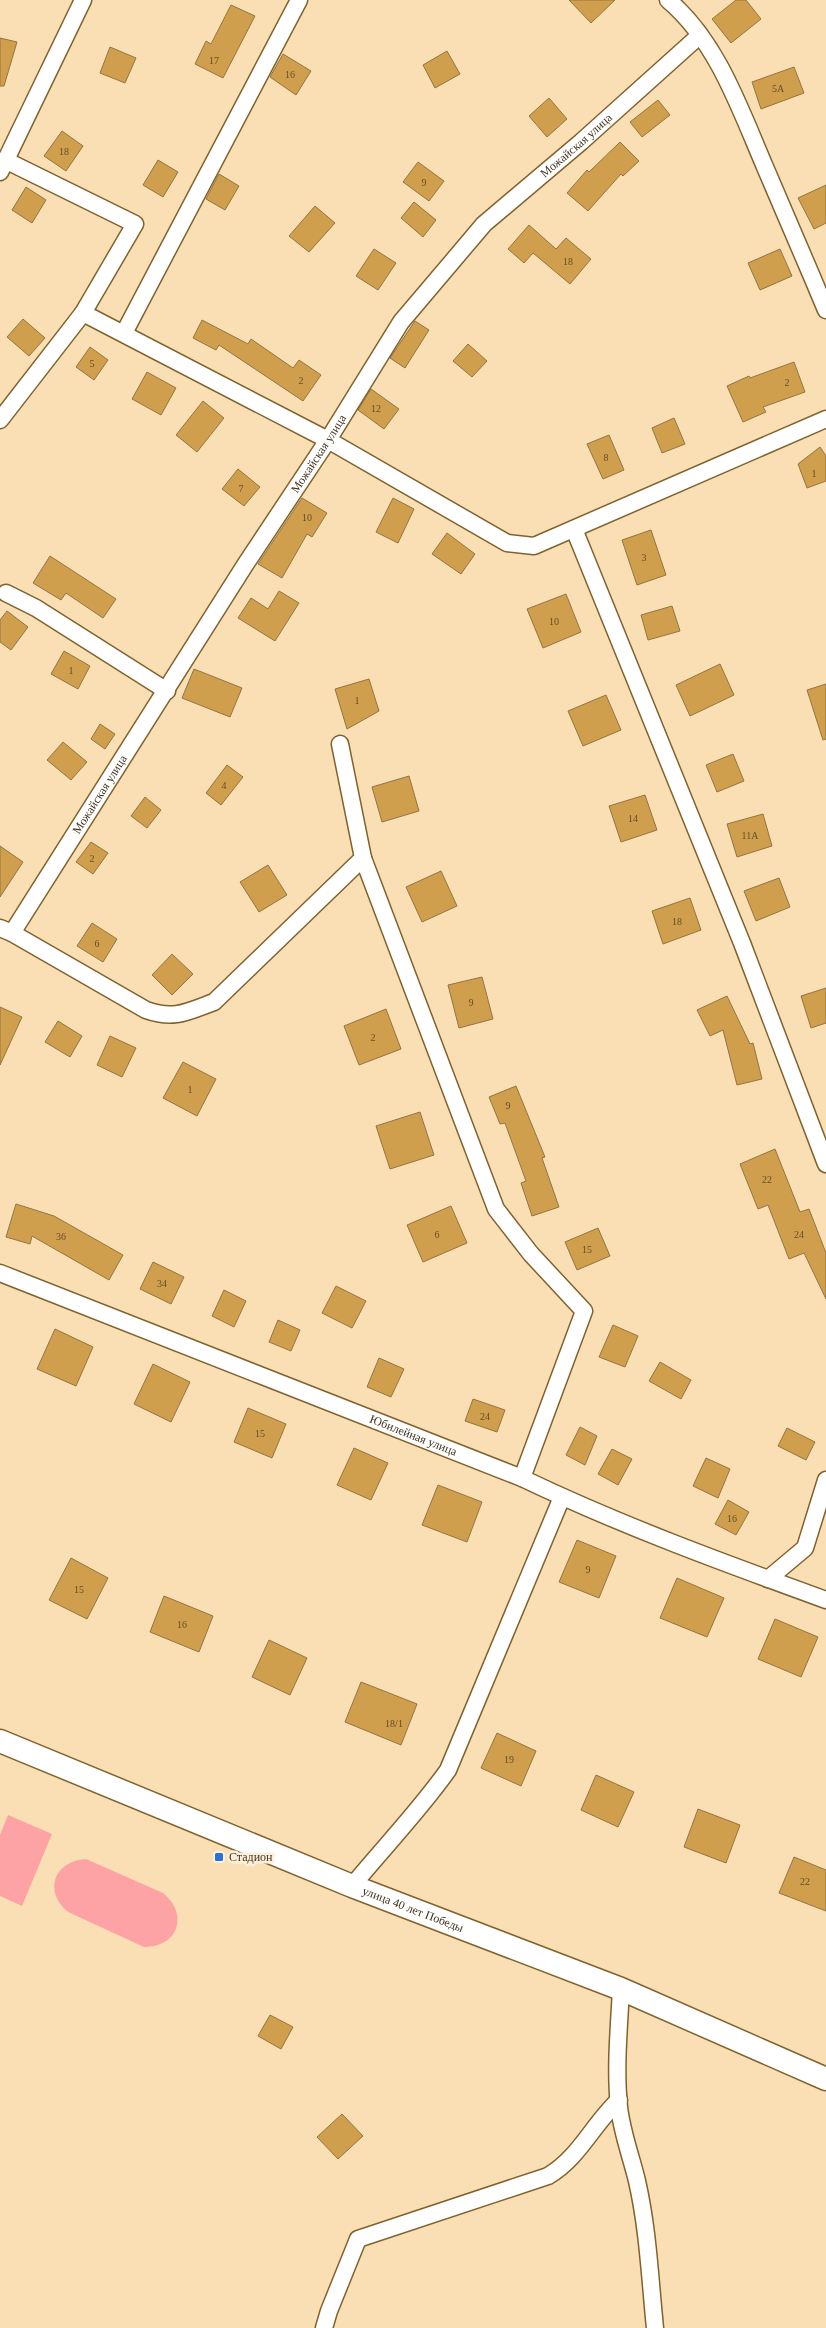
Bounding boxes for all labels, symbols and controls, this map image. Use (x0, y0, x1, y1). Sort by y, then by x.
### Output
house number: 17 (209, 55, 219, 66)
house number: 16 (285, 69, 295, 80)
house number: 5А (772, 83, 785, 94)
street label: Можайская улица (537, 110, 616, 180)
house number: 18 (59, 146, 69, 157)
house number: 9 (422, 177, 427, 188)
house number: 18 (563, 256, 573, 267)
house number: 5 (90, 358, 95, 369)
house number: 2 (299, 375, 304, 386)
house number: 2 (785, 377, 790, 388)
house number: 12 (371, 403, 381, 414)
street label: Можайская улица (288, 411, 349, 495)
house number: 8 (604, 452, 609, 463)
house number: 1 (812, 468, 817, 479)
house number: 7 (239, 483, 244, 494)
house number: 10 (302, 512, 312, 523)
house number: 3 (642, 552, 647, 563)
house number: 10 (549, 616, 559, 627)
house number: 1 (69, 665, 74, 676)
house number: 1 (355, 695, 360, 706)
street label: Можайская улица (70, 752, 130, 836)
house number: 4 (222, 780, 227, 791)
house number: 14 (628, 813, 638, 824)
house number: 11А (742, 830, 759, 841)
house number: 2 (90, 853, 95, 864)
house number: 18 (672, 916, 682, 927)
house number: 6 (95, 938, 100, 949)
house number: 9 (469, 997, 474, 1008)
house number: 2 (371, 1032, 376, 1043)
house number: 1 (188, 1084, 193, 1095)
house number: 9 (506, 1100, 511, 1111)
house number: 22 (762, 1174, 772, 1185)
house number: 6 (435, 1229, 440, 1240)
house number: 24 (794, 1229, 804, 1240)
house number: 36 (56, 1231, 66, 1242)
house number: 15 (582, 1244, 592, 1255)
house number: 34 (157, 1278, 167, 1289)
house number: 24 (480, 1411, 490, 1422)
street label: Юбилейная улица (368, 1412, 460, 1459)
house number: 15 (255, 1428, 265, 1439)
house number: 16 (727, 1513, 737, 1524)
house number: 9 (586, 1564, 591, 1575)
house number: 15 (74, 1584, 84, 1595)
house number: 16 (177, 1619, 187, 1630)
house number: 18/1 (385, 1718, 403, 1729)
house number: 19 (504, 1754, 514, 1765)
place label: Стадион (229, 1850, 273, 1864)
marker: Стадион (213, 1851, 225, 1863)
house number: 22 (800, 1876, 810, 1887)
street label: улица 40 лет Победы (360, 1884, 466, 1935)

